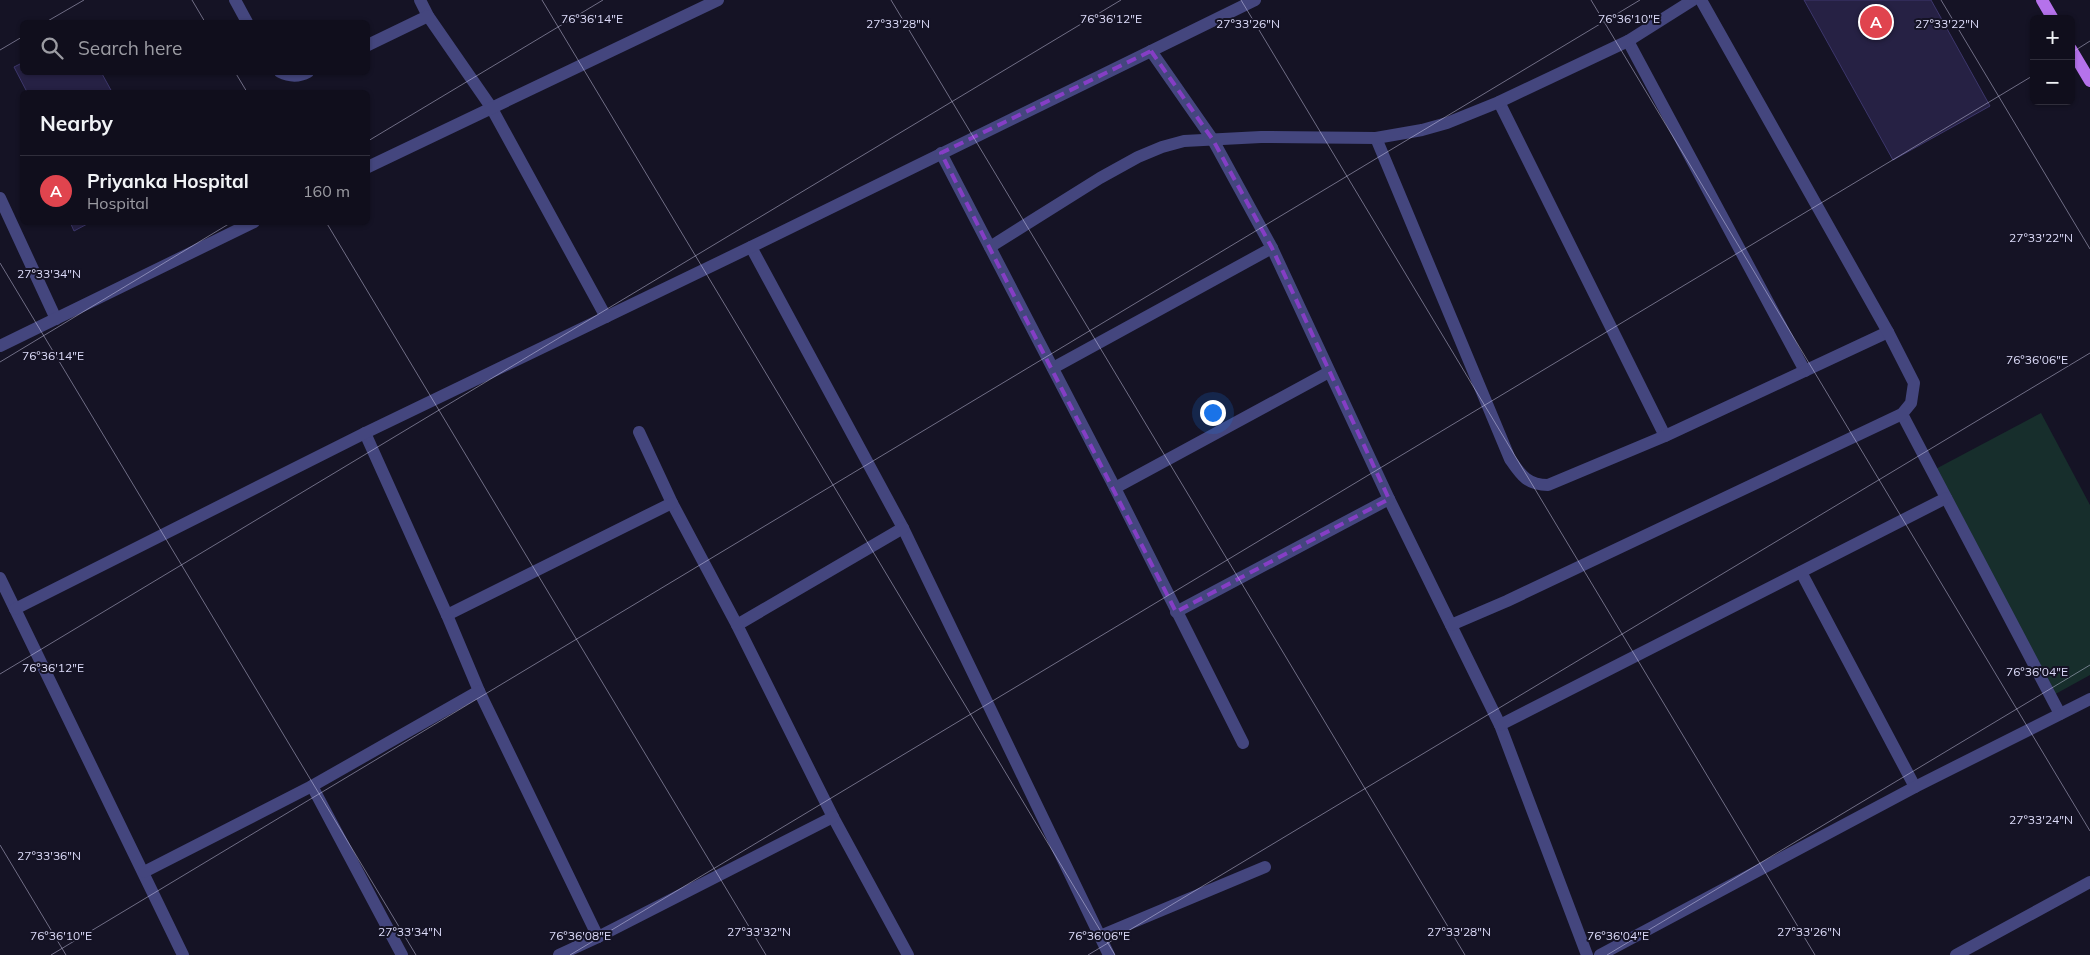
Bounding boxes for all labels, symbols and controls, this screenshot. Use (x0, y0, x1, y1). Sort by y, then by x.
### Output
pin: A (1860, 3, 1892, 41)
text: 76°36'14"E (561, 11, 623, 26)
text: 76°36'12"E (1080, 11, 1142, 26)
text: 76°36'10"E (1598, 11, 1660, 26)
map controls (2030, 15, 2075, 105)
button: + (2030, 15, 2075, 60)
text: 27°33'28"N (866, 16, 930, 31)
text: 27°33'26"N (1216, 16, 1280, 31)
text: 27°33'22"N (1915, 16, 1979, 31)
search box (20, 20, 370, 75)
icon: search (38, 34, 66, 62)
text: Search here (78, 36, 182, 60)
button: − (2030, 60, 2075, 105)
text: Nearby (40, 110, 113, 136)
text: Priyanka Hospital (87, 169, 249, 193)
text: A (50, 181, 62, 201)
text: 160 m (303, 181, 350, 201)
text: Hospital (87, 193, 149, 213)
text: 27°33'22"N (2009, 230, 2073, 245)
text: 27°33'34"N (17, 266, 81, 281)
text: 76°36'14"E (22, 348, 84, 363)
text: 76°36'06"E (2006, 352, 2068, 367)
your location (1200, 400, 1226, 426)
text: 76°36'12"E (22, 660, 84, 675)
text: 76°36'04"E (2006, 664, 2068, 679)
text: 27°33'24"N (2009, 812, 2073, 827)
text: 27°33'36"N (17, 848, 81, 863)
text: 27°33'34"N (378, 924, 442, 939)
text: 27°33'32"N (727, 924, 791, 939)
text: 27°33'28"N (1427, 924, 1491, 939)
text: 27°33'26"N (1777, 924, 1841, 939)
text: 76°36'10"E (30, 928, 92, 943)
text: 76°36'08"E (549, 928, 611, 943)
text: 76°36'06"E (1068, 928, 1130, 943)
text: 76°36'04"E (1587, 928, 1649, 943)

